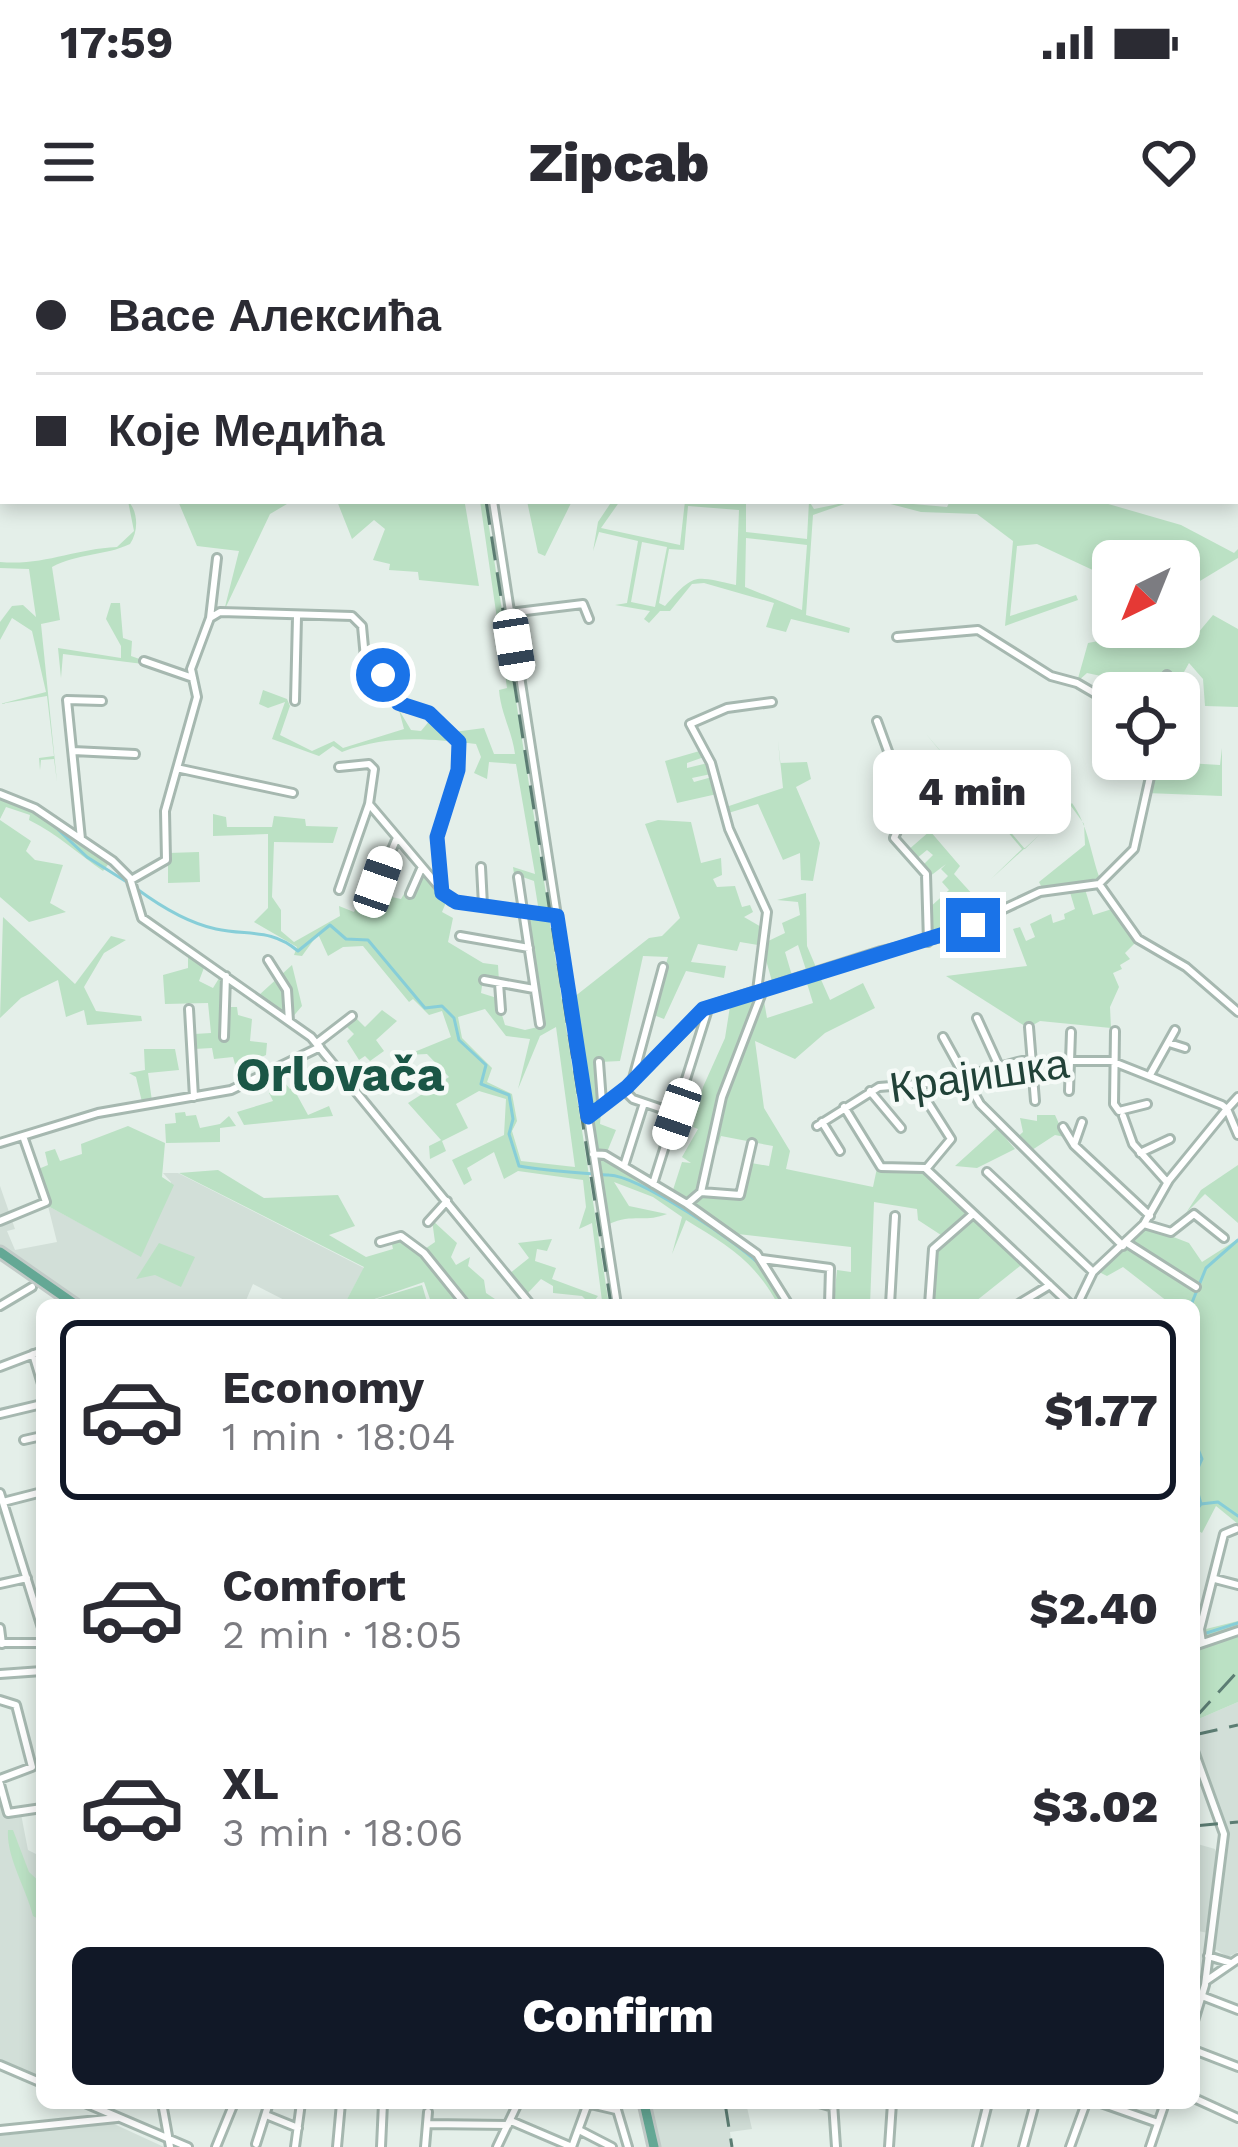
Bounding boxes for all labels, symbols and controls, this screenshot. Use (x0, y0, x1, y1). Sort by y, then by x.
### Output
text: 17:59 (60, 16, 174, 69)
icon: menu (36, 129, 102, 195)
icon: heart (1136, 129, 1202, 195)
text: Zipcab (529, 131, 709, 194)
text: Васе Алексића (108, 289, 441, 342)
text: Које Медића (108, 404, 385, 457)
north arrow (1092, 540, 1200, 648)
map controls (1092, 540, 1200, 780)
car (491, 607, 537, 683)
route start (356, 648, 410, 702)
button: locate (1092, 672, 1200, 780)
callout: 4 min (874, 751, 1072, 835)
text: 4 min (918, 769, 1026, 814)
car (349, 842, 407, 922)
route end (946, 898, 1000, 952)
street label: Крајишка (886, 1039, 1072, 1112)
district label: Orlovača (236, 1046, 445, 1103)
car (648, 1074, 706, 1154)
icon: car (78, 1356, 186, 1464)
text: Economy (222, 1361, 424, 1414)
text: $1.77 (1045, 1384, 1158, 1437)
text: 1 min · 18:04 (222, 1414, 456, 1459)
icon: car (78, 1554, 186, 1662)
text: Comfort (222, 1559, 406, 1612)
text: $2.40 (1030, 1582, 1158, 1635)
text: 2 min · 18:05 (222, 1612, 462, 1657)
icon: car (78, 1752, 186, 1860)
text: XL (222, 1757, 279, 1810)
text: $3.02 (1032, 1780, 1158, 1833)
text: 3 min · 18:06 (222, 1810, 463, 1855)
button: Confirm (72, 1947, 1164, 2085)

